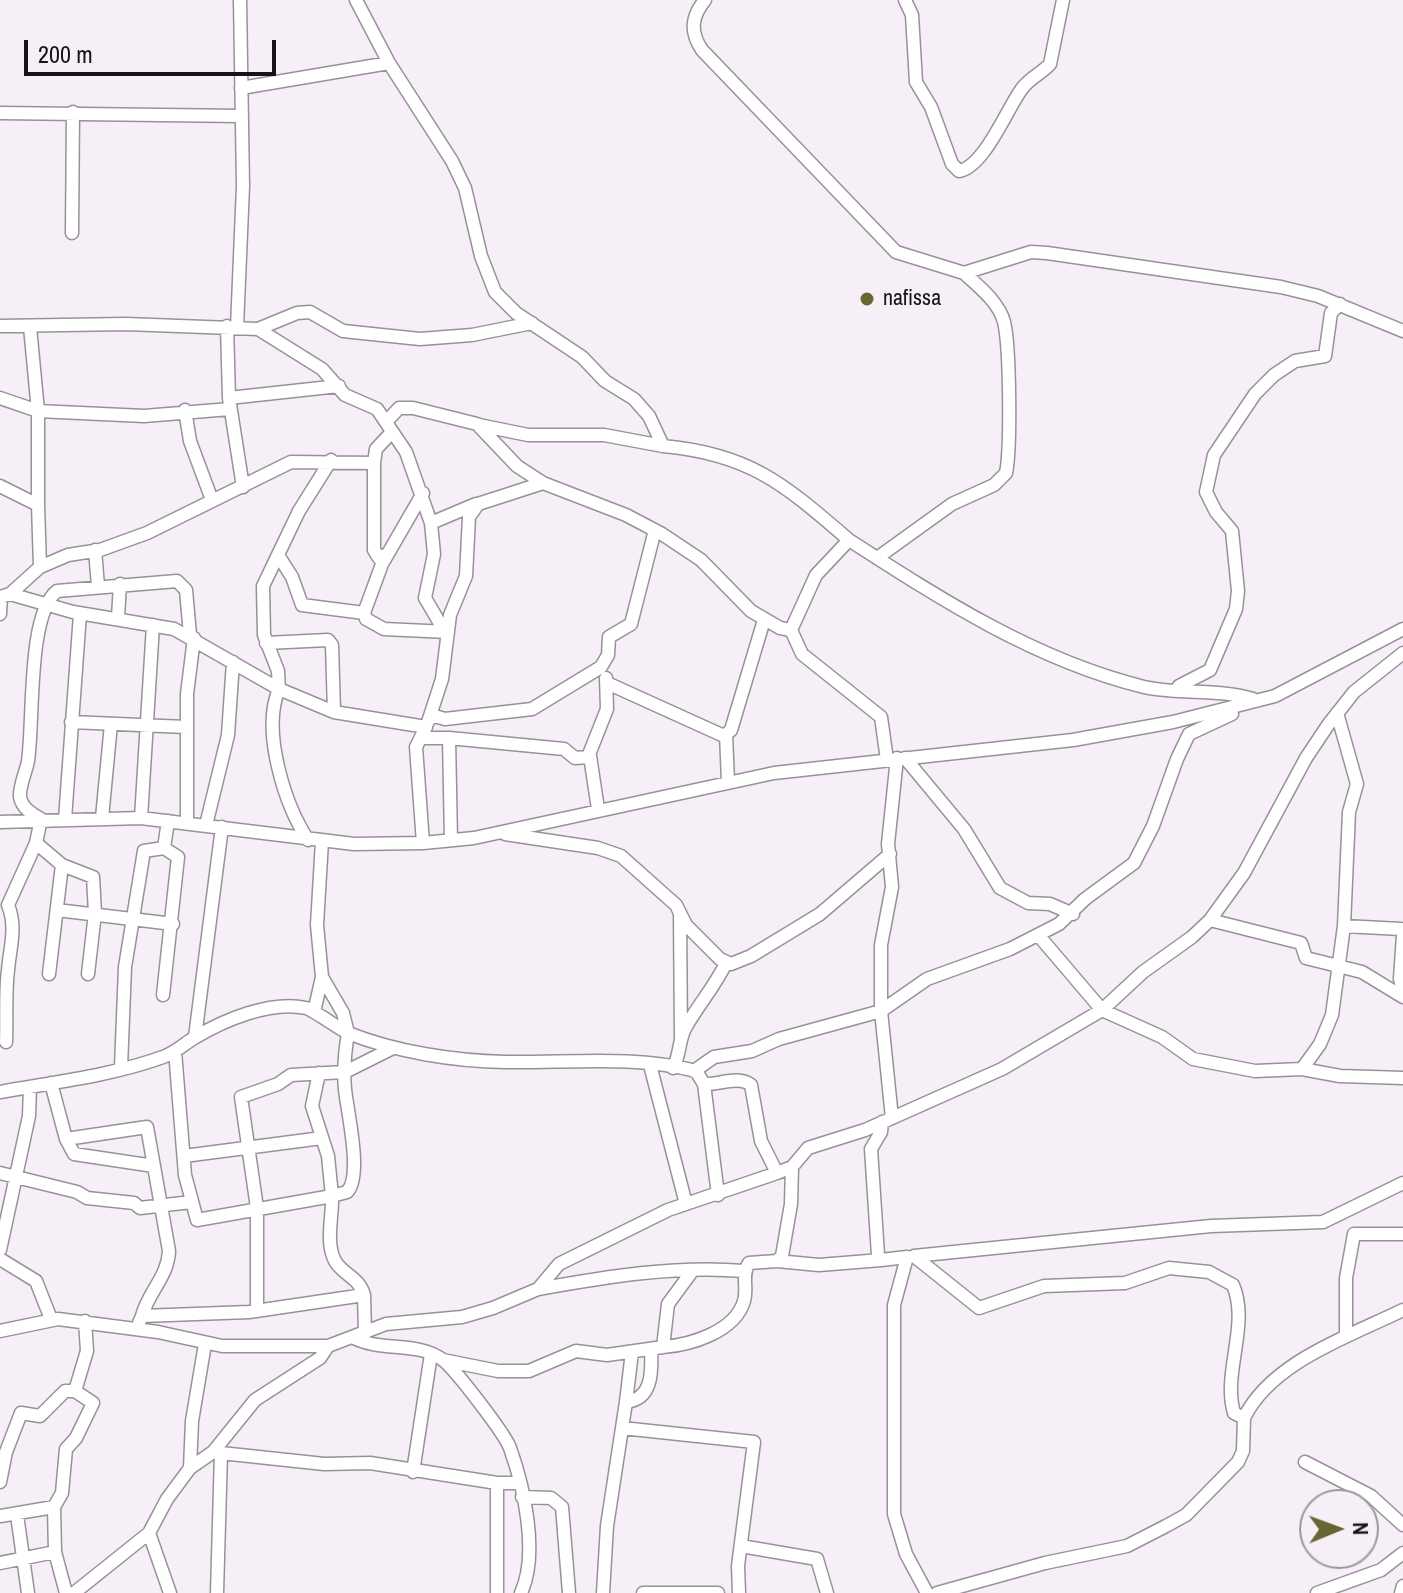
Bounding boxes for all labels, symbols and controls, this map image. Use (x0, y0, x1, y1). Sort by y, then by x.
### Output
scale bar (28, 24, 280, 74)
text: 200 m (38, 38, 93, 70)
place label: nafissa (883, 286, 941, 312)
marker: nafissa (858, 290, 876, 308)
north arrow (1299, 1489, 1379, 1569)
text: N (1346, 1522, 1376, 1535)

